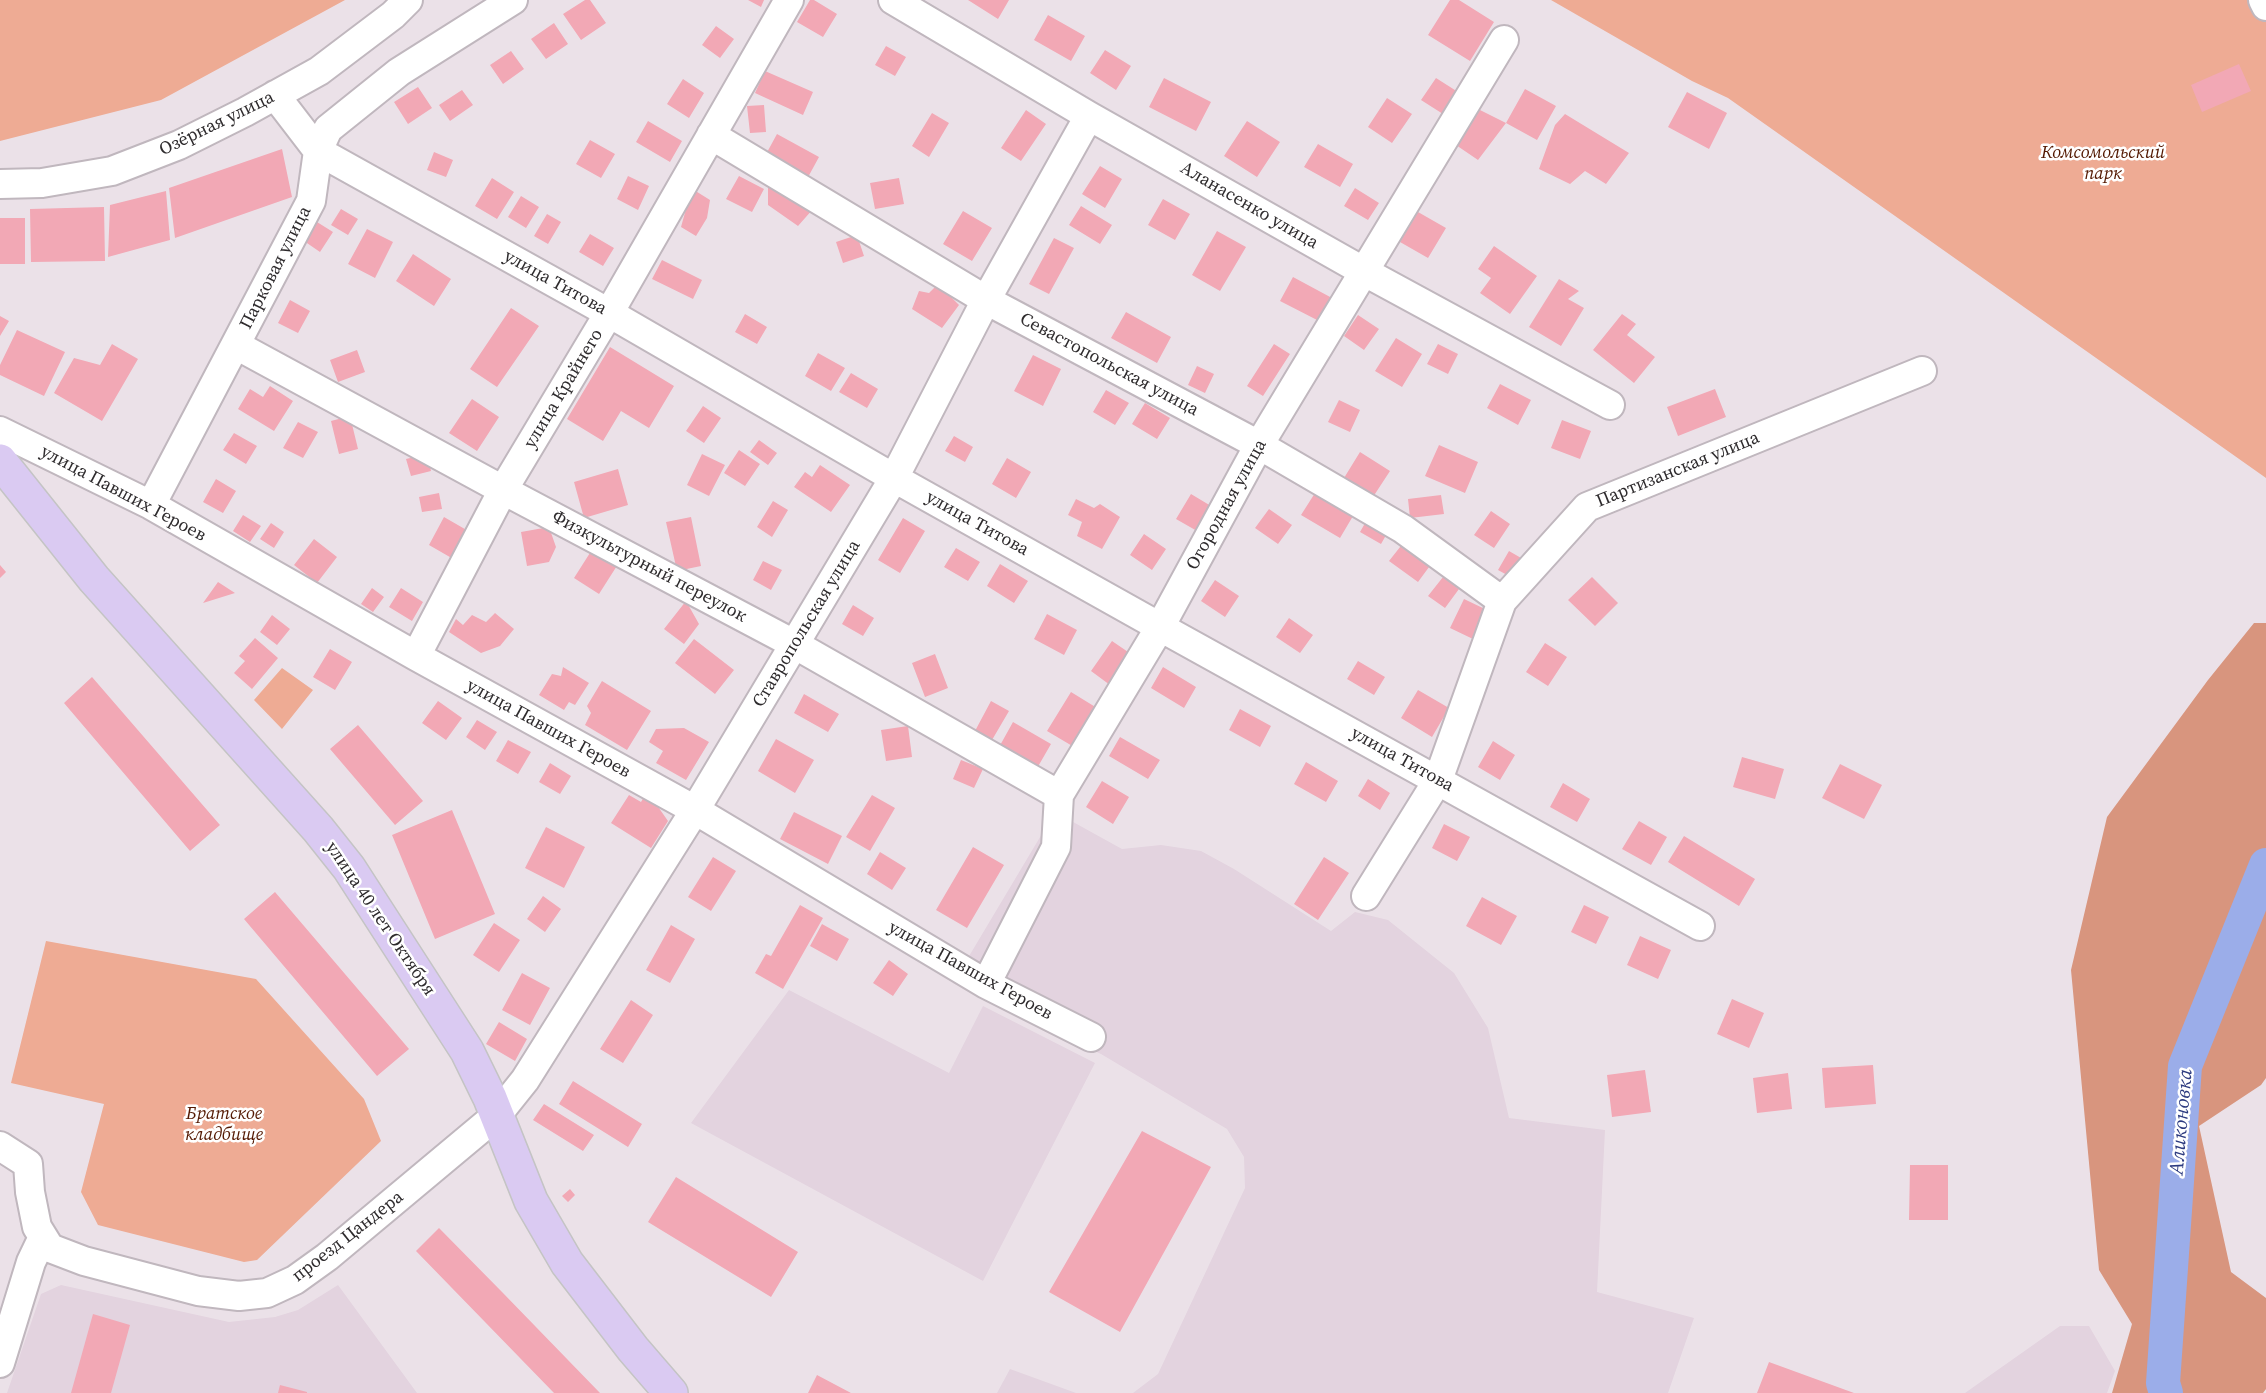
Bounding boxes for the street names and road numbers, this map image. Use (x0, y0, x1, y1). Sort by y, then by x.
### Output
street label: Озёрная улица (156, 87, 278, 161)
street label: Аланасенко улица (1176, 158, 1322, 254)
street label: Парковая улица (236, 203, 316, 333)
street label: улица Титова (500, 246, 610, 320)
street label: Севастопольская улица (1016, 309, 1202, 421)
street label: улица Крайнего (520, 325, 608, 453)
street label: Партизанская улица (1593, 427, 1763, 513)
street label: Огородная улица (1182, 436, 1272, 574)
street label: улица Павших Героев (37, 441, 209, 547)
street label: улица Титова (922, 487, 1032, 561)
street label: Физкультурный переулок (548, 506, 750, 628)
street label: Ставропольская улица (749, 537, 865, 711)
street label: улица Павших Героев (462, 675, 634, 783)
street label: улица Титова (1347, 723, 1457, 797)
street label: улица 40 лет Октября (320, 838, 440, 1000)
street label: улица Павших Героев (884, 917, 1056, 1025)
street label: проезд Цандера (288, 1187, 408, 1287)

